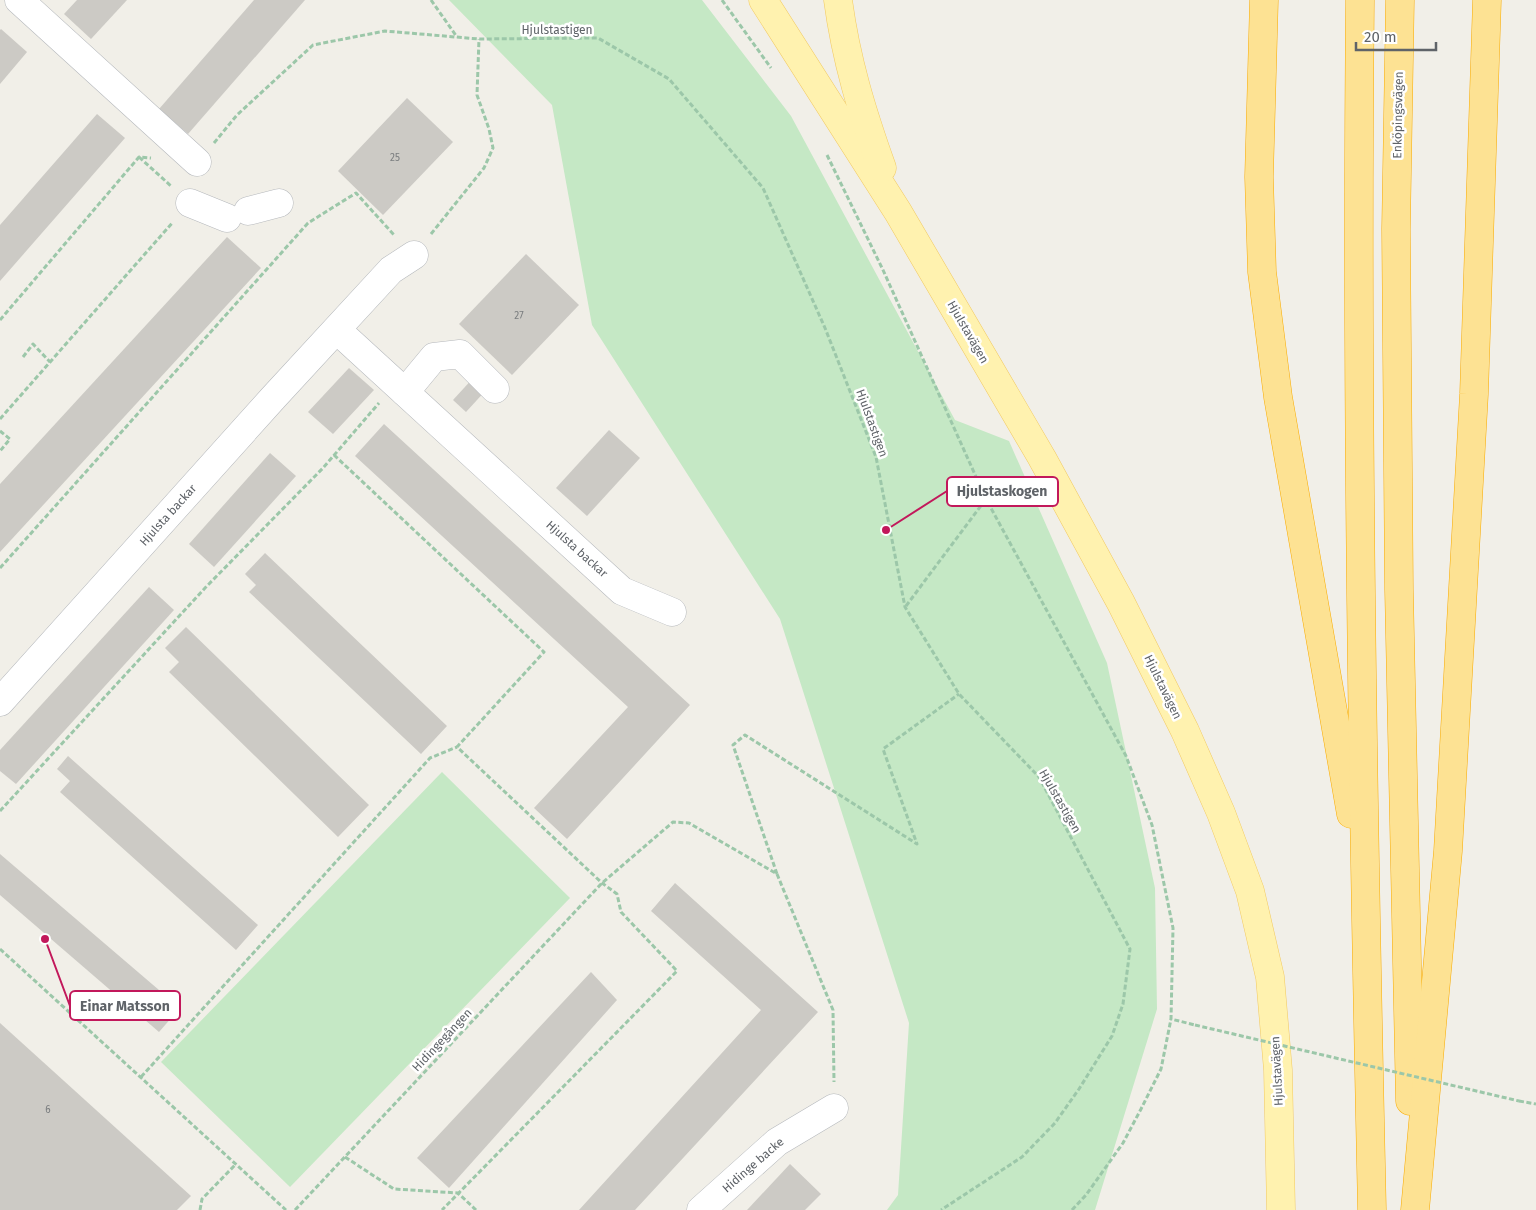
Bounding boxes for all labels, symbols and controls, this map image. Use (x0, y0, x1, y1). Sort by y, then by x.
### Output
scale bar (1356, 20, 1436, 52)
street label: Hjulstastigen (521, 23, 593, 37)
text: 20 m (1364, 28, 1397, 46)
street label: Enköpingsvägen (1390, 71, 1406, 159)
house number: 25 (390, 152, 400, 164)
street label: Hjulstavägen (944, 298, 992, 366)
house number: 27 (514, 310, 524, 322)
street label: Hjulstastigen (853, 387, 891, 459)
callout: Hjulstaskogen (947, 477, 1058, 506)
street label: Hjulsta backar (137, 481, 200, 549)
text: Hjulstaskogen (957, 483, 1047, 500)
street label: Hjulsta backar (543, 518, 611, 581)
street label: Hjulstavägen (1141, 652, 1185, 722)
street label: Hjulstastigen (1036, 767, 1084, 835)
callout: Einar Matsson (70, 991, 180, 1020)
text: Einar Matsson (80, 998, 170, 1015)
street label: Hidingegången (409, 1006, 475, 1074)
street label: Hjulstavägen (1268, 1036, 1286, 1106)
house number: 6 (45, 1104, 51, 1116)
street label: Hidinge backe (719, 1135, 787, 1195)

